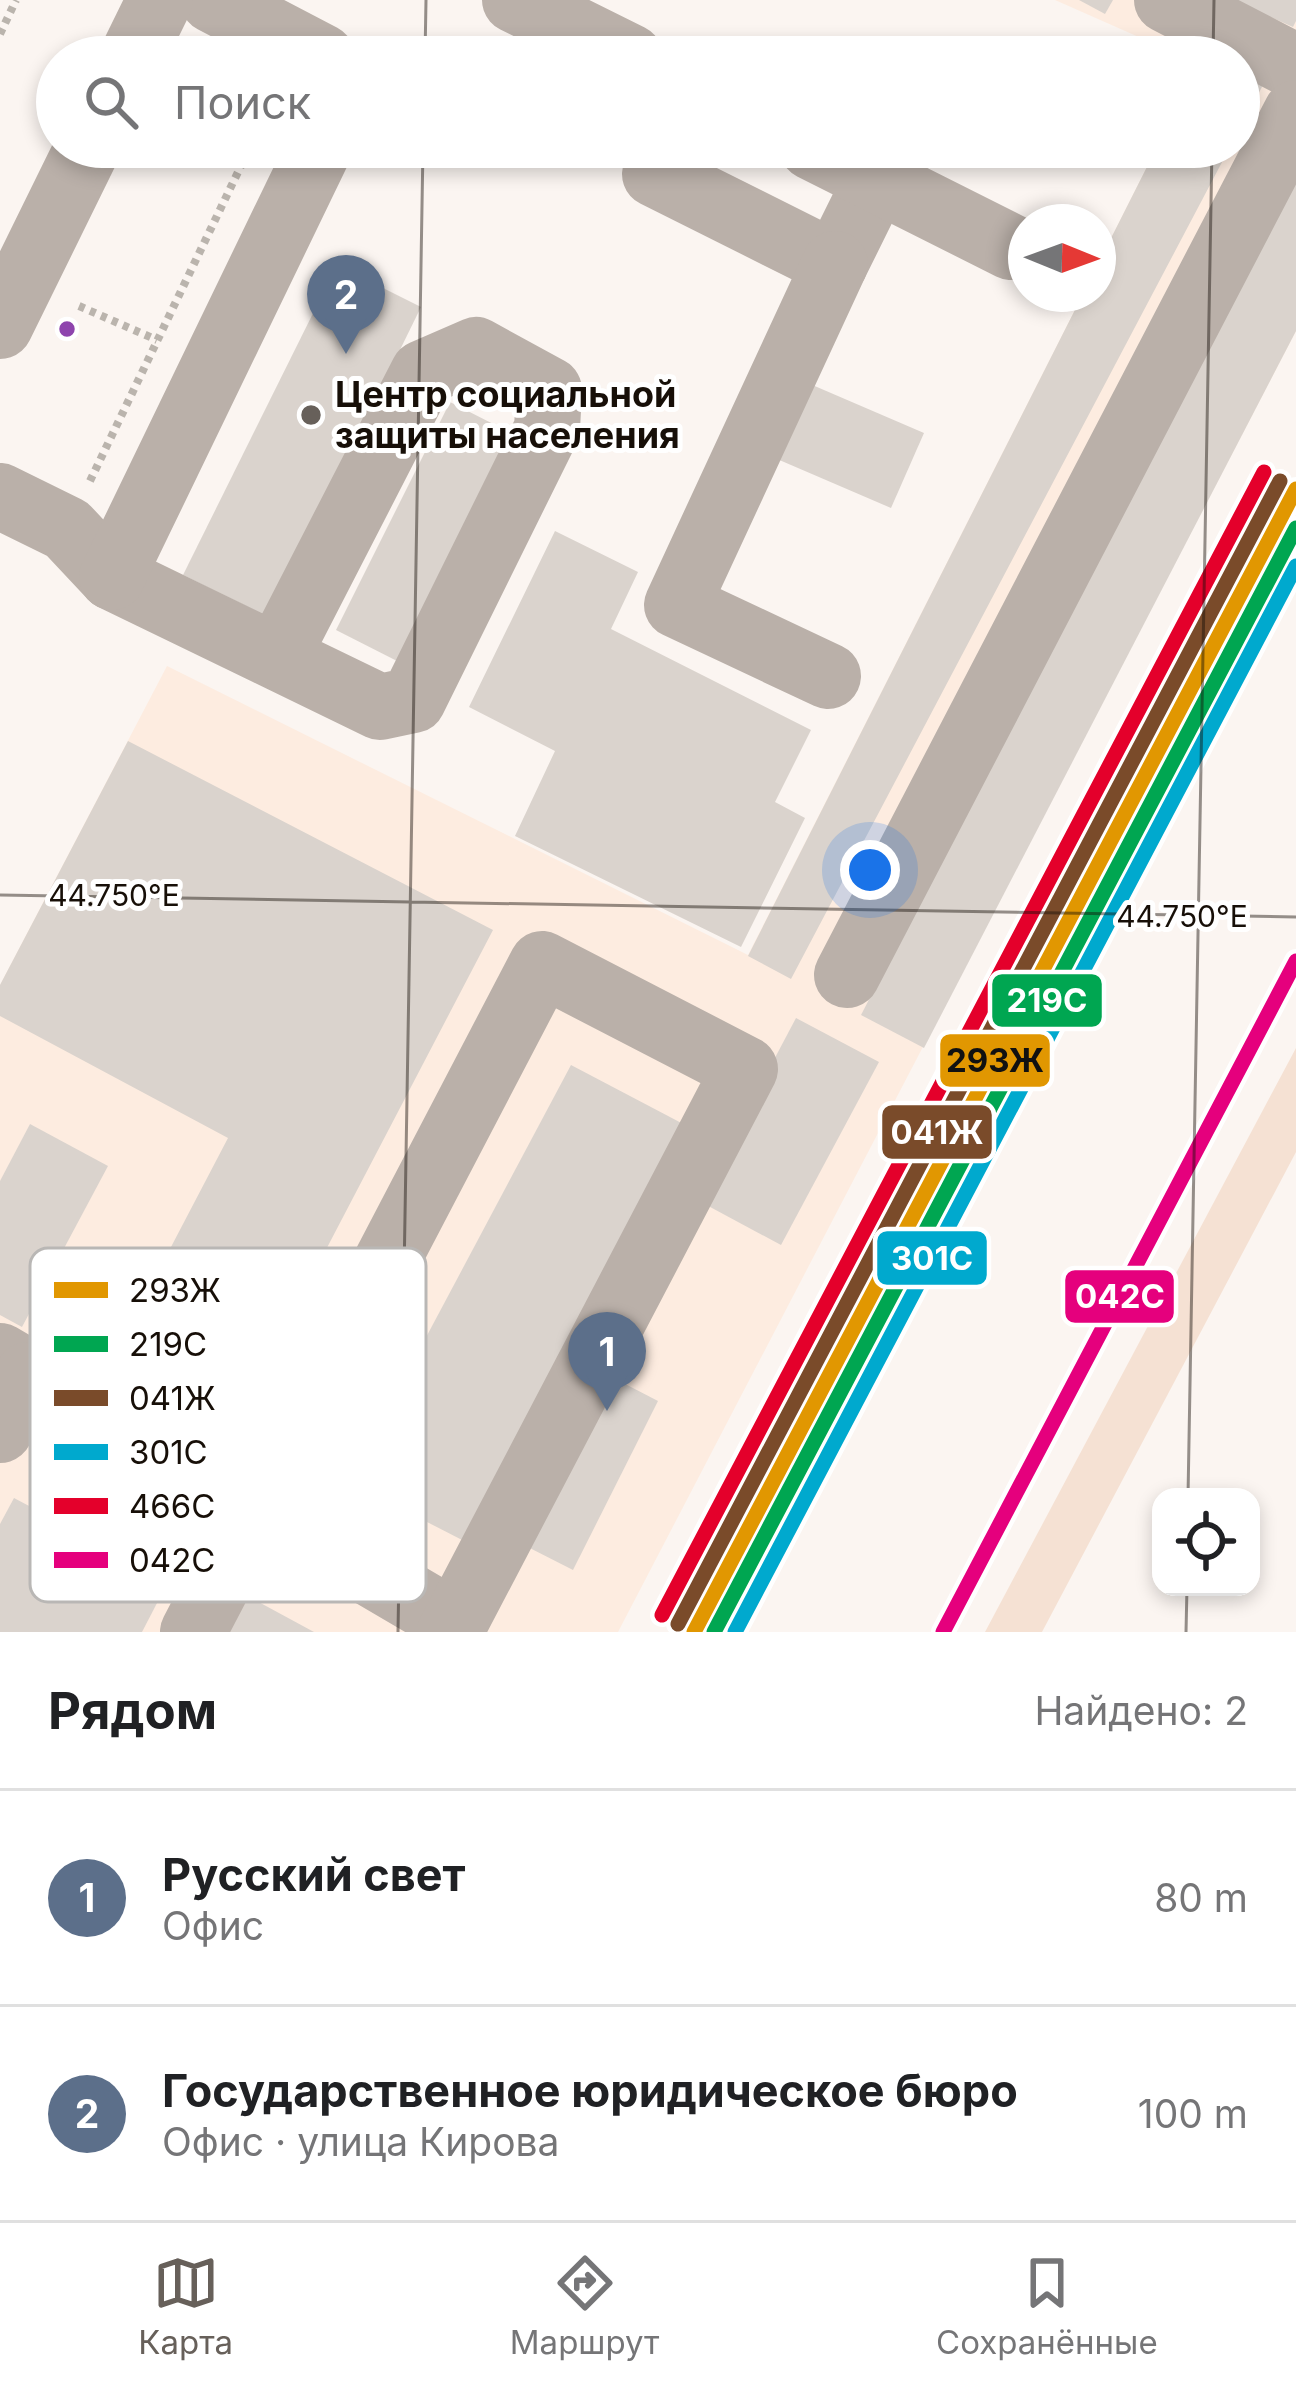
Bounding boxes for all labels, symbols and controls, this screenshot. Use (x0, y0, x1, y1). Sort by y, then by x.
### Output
search box (36, 36, 1260, 168)
icon: search (78, 69, 144, 135)
text: Поиск (174, 75, 311, 130)
north arrow (1008, 204, 1116, 312)
pin: 2 (307, 255, 385, 354)
unlabelled marker (56, 318, 78, 340)
place label: Центр социальной защиты населения (335, 372, 680, 457)
marker: Центр социальной защиты населения (298, 402, 324, 428)
your location (840, 840, 900, 900)
text: 44.750°E (48, 877, 180, 913)
text: 44.750°E (1116, 898, 1248, 934)
line badge: 219С (990, 972, 1104, 1029)
text: 219С (1007, 980, 1087, 1020)
line badge: 293Ж (938, 1032, 1052, 1089)
text: 293Ж (946, 1040, 1044, 1080)
line badge: 041Ж (880, 1103, 994, 1161)
text: 041Ж (891, 1112, 983, 1152)
line badge: 301С (875, 1229, 989, 1287)
text: 301С (891, 1238, 973, 1278)
legend (30, 1248, 426, 1602)
line badge: 042С (1063, 1268, 1176, 1325)
text: 293Ж (129, 1270, 221, 1310)
text: 042С (1075, 1276, 1165, 1316)
pin: 1 (568, 1312, 646, 1411)
text: 219С (129, 1324, 207, 1364)
text: 041Ж (129, 1378, 216, 1418)
text: 301С (129, 1432, 208, 1472)
text: 466С (129, 1486, 215, 1526)
map controls (1152, 1488, 1260, 1596)
button: locate (1152, 1488, 1260, 1596)
text: 042С (129, 1540, 215, 1580)
text: Рядом (48, 1680, 217, 1741)
text: Найдено: 2 (1034, 1687, 1248, 1734)
text: Русский свет (162, 1847, 466, 1902)
text: 1 (79, 1874, 95, 1921)
text: 80 m (1154, 1874, 1248, 1921)
text: Офис (162, 1902, 264, 1949)
text: Государственное юридическое бюро (162, 2063, 1018, 2118)
text: 2 (75, 2090, 99, 2137)
text: 100 m (1138, 2090, 1248, 2137)
text: Офис · улица Кирова (162, 2118, 560, 2165)
tab: Карта (138, 2250, 233, 2362)
tab: Маршрут (510, 2250, 659, 2362)
tab: Сохранённые (936, 2250, 1158, 2362)

